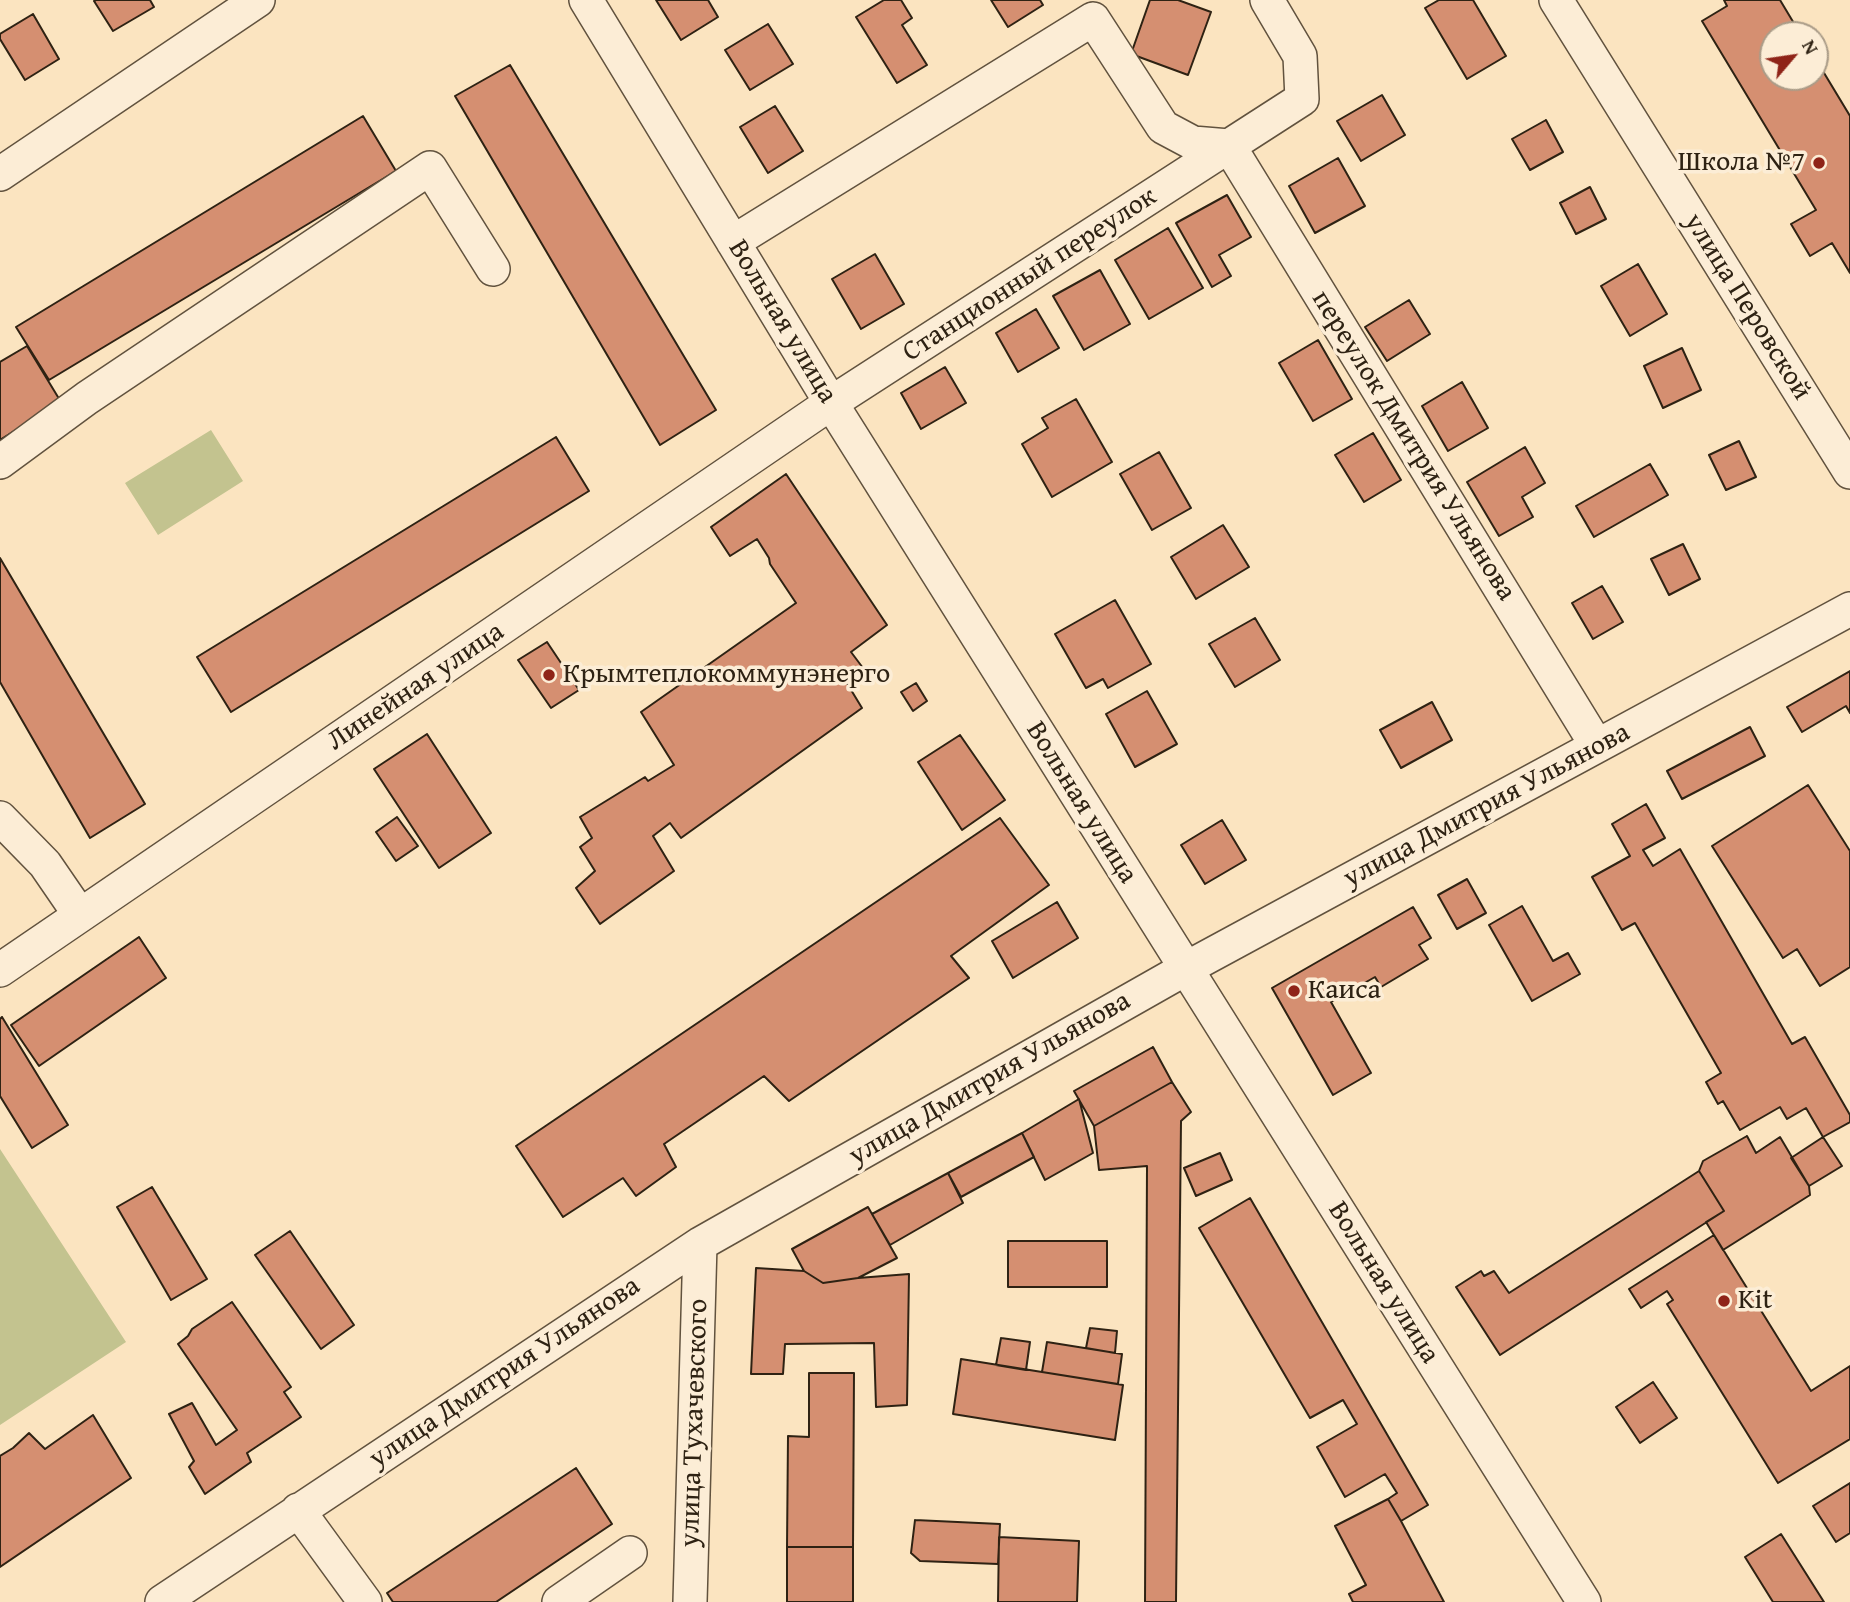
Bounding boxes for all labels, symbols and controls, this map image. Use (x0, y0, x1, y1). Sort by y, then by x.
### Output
north arrow (1759, 21, 1829, 91)
text: N (1795, 34, 1826, 59)
place label: Школа №7 (1678, 146, 1805, 180)
marker: Школа №7 (1811, 155, 1827, 171)
street label: Станционный переулок (897, 180, 1163, 370)
street label: улица Перовской (1676, 207, 1818, 407)
street label: Вольная улица (720, 234, 844, 410)
street label: переулок Дмитрия Ульянова (1303, 285, 1523, 607)
street label: Линейная улица (321, 615, 511, 759)
place label: Крымтеплокоммунэнерго (563, 658, 890, 692)
marker: Крымтеплокоммунэнерго (541, 667, 557, 683)
street label: Вольная улица (1018, 716, 1144, 890)
street label: улица Дмитрия Ульянова (1338, 716, 1636, 896)
place label: Каиса (1308, 974, 1381, 1008)
marker: Каиса (1286, 983, 1302, 999)
street label: улица Дмитрия Ульянова (843, 985, 1137, 1173)
street label: Вольная улица (1320, 1196, 1446, 1370)
street label: улица Дмитрия Ульянова (363, 1270, 647, 1476)
place label: Kit (1738, 1284, 1772, 1318)
marker: Kit (1716, 1293, 1732, 1309)
street label: улица Тухачевского (674, 1298, 716, 1548)

